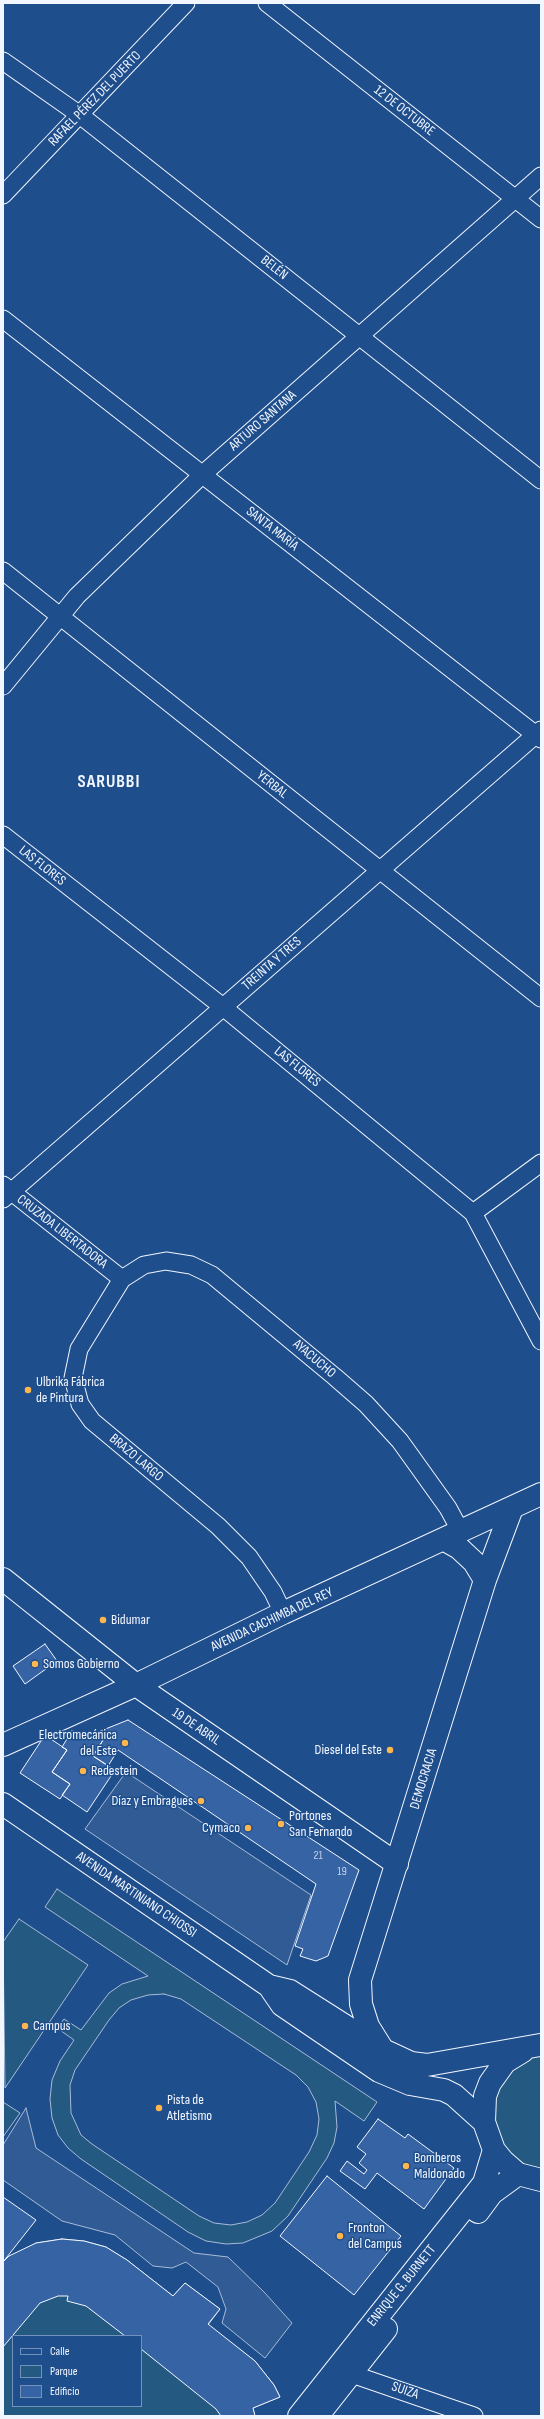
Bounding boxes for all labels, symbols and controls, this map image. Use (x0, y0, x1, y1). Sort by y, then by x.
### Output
street label: RAFAEL PÉREZ DEL PUERTO (45, 48, 145, 150)
street label: 12 DE OCTUBRE (370, 82, 438, 140)
street label: BELÉN (257, 252, 291, 284)
street label: ARTURO SANTANA (226, 387, 300, 455)
street label: SANTA MARÍA (242, 503, 302, 555)
street label: YERBAL (253, 767, 291, 803)
district label: SARUBBI (78, 771, 140, 793)
street label: LAS FLORES (15, 842, 69, 890)
street label: TREINTA Y TRES (239, 934, 305, 994)
street label: LAS FLORES (270, 1043, 324, 1091)
street label: CRUZADA LIBERTADORA (13, 1191, 111, 1273)
street label: AYACUCHO (289, 1336, 339, 1382)
place label: Ulbrika Fábrica de Pintura (36, 1374, 105, 1406)
marker: Ulbrika Fábrica de Pintura (23, 1385, 33, 1395)
street label: BRAZO LARGO (106, 1431, 166, 1485)
street label: AVENIDA CACHIMBA DEL REY (208, 1584, 336, 1656)
place label: Bidumar (111, 1612, 150, 1628)
marker: Bidumar (98, 1615, 108, 1625)
place label: Somos Gobierno (43, 1656, 120, 1672)
marker: Somos Gobierno (30, 1659, 40, 1669)
street label: 19 DE ABRIL (169, 1705, 223, 1749)
place label: Electromecánica del Este (39, 1727, 117, 1760)
marker: Electromecánica del Este (120, 1738, 130, 1748)
place label: Diesel del Este (315, 1742, 382, 1758)
marker: Diesel del Este (385, 1745, 395, 1755)
street label: DEMOCRACIA (407, 1747, 441, 1811)
place label: Redestein (91, 1763, 138, 1779)
marker: Redestein (78, 1766, 88, 1776)
place label: Díaz y Embragues (111, 1793, 193, 1809)
marker: Díaz y Embragues (196, 1796, 206, 1806)
place label: Portones San Fernando (289, 1808, 352, 1840)
marker: Portones San Fernando (276, 1819, 286, 1829)
place label: Cymaco (202, 1820, 240, 1836)
marker: Cymaco (243, 1823, 253, 1833)
street label: AVENIDA MARTINIANO CHIOSSI (72, 1848, 200, 1942)
house number: 21 (313, 1849, 323, 1863)
house number: 19 (337, 1865, 347, 1879)
place label: Campus (33, 2018, 71, 2034)
marker: Campus (20, 2021, 30, 2031)
place label: Pista de Atletismo (167, 2092, 212, 2124)
marker: Pista de Atletismo (154, 2103, 164, 2113)
place label: Bomberos Maldonado (414, 2150, 465, 2182)
marker: Bomberos Maldonado (401, 2161, 411, 2171)
place label: Fronton del Campus (348, 2220, 402, 2252)
marker: Fronton del Campus (335, 2231, 345, 2241)
street label: ENRIQUE G. BURNETT (364, 2242, 440, 2330)
legend (12, 2335, 142, 2407)
text: Calle (50, 2344, 70, 2359)
text: Parque (50, 2364, 78, 2379)
street label: SUIZA (389, 2379, 421, 2403)
text: Edificio (50, 2384, 79, 2399)

